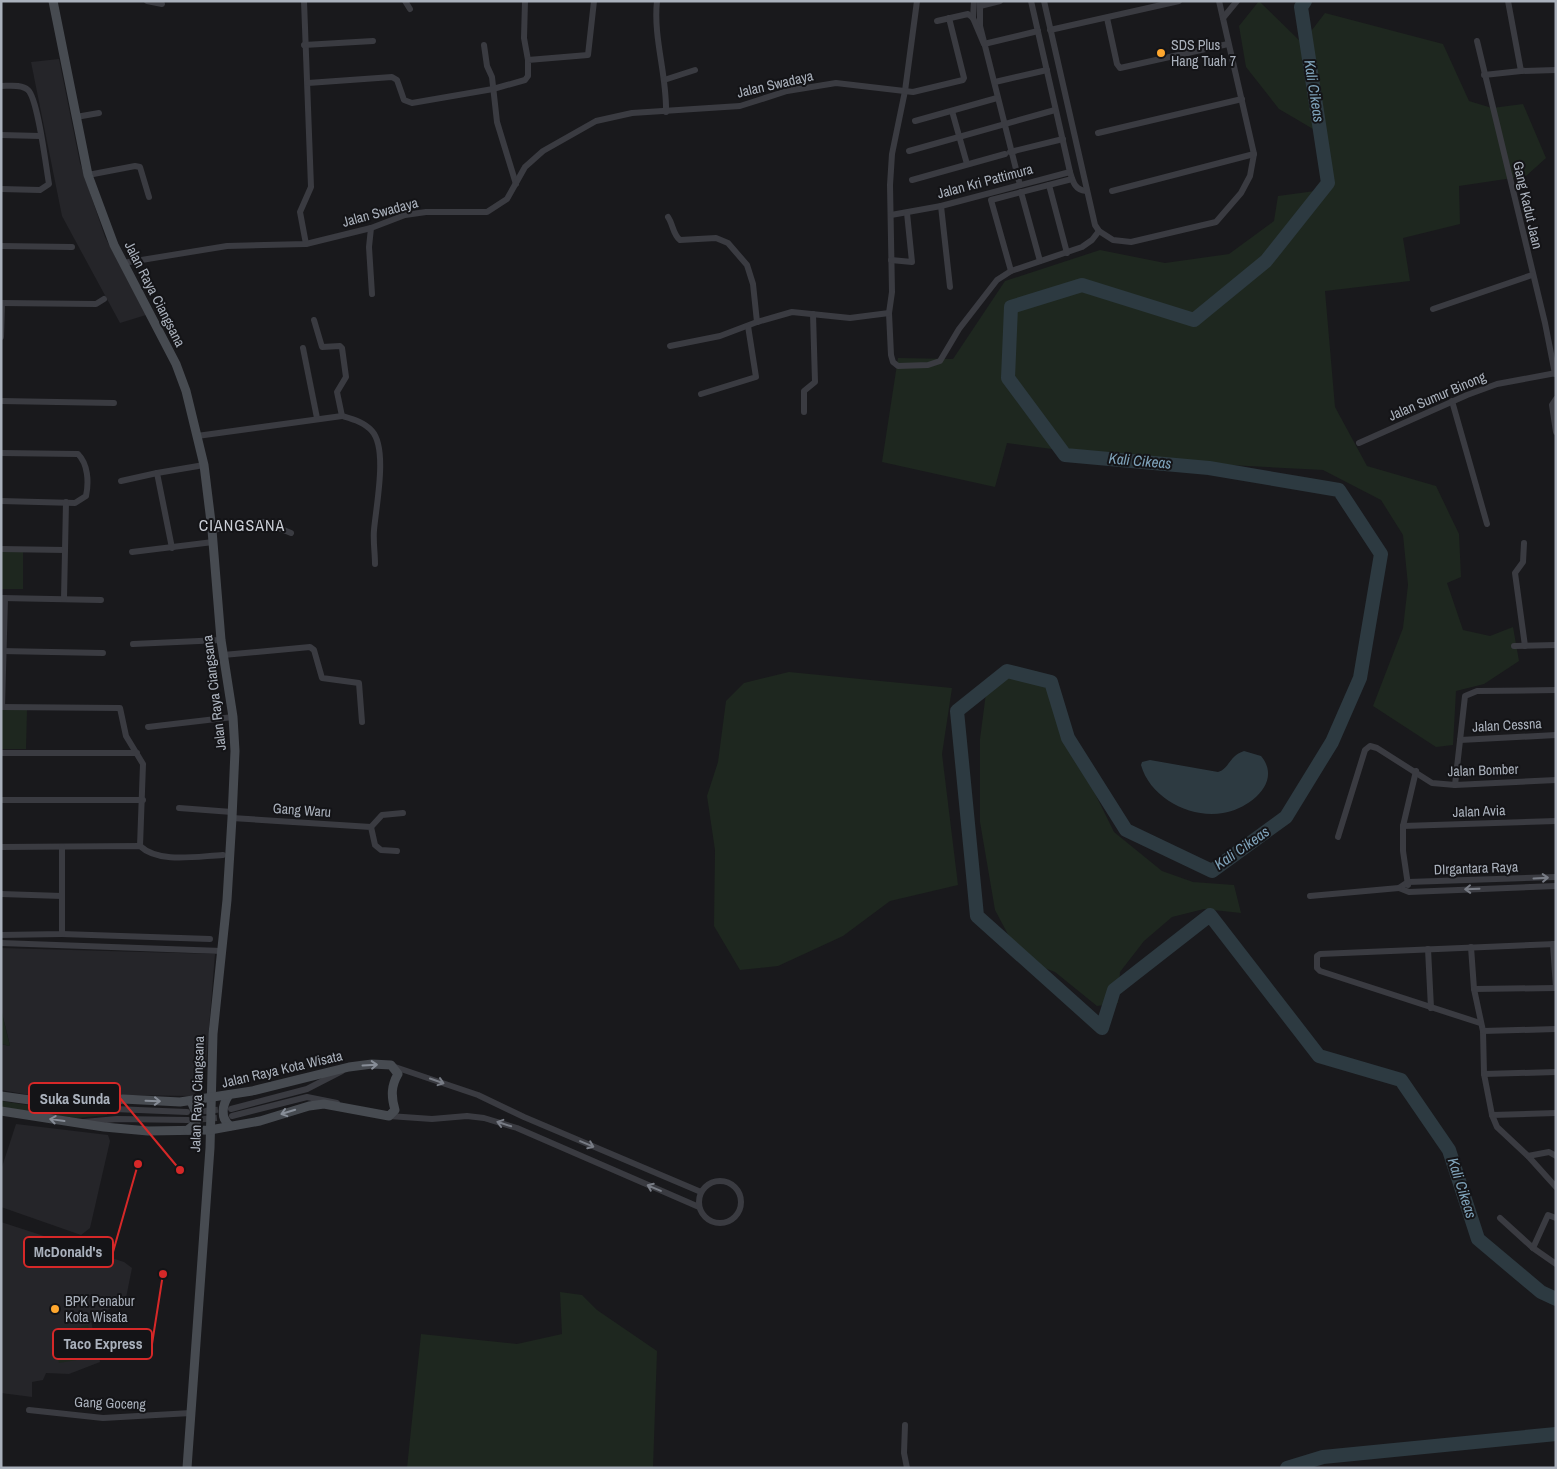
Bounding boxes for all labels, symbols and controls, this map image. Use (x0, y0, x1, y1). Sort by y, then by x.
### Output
place label: SDS Plus Hang Tuah 7 (1171, 36, 1236, 70)
marker: SDS Plus Hang Tuah 7 (1155, 47, 1167, 59)
water label: Kali Cikeas (1299, 58, 1330, 124)
street label: Jalan Swadaya (735, 66, 816, 102)
street label: Jalan Kri Pattimura (935, 159, 1035, 202)
street label: Gang Kadut Jaan (1509, 159, 1547, 251)
street label: Jalan Swadaya (340, 193, 421, 231)
street label: Jalan Raya Ciangsana (121, 238, 190, 350)
street label: Jalan Sumur Binong (1386, 367, 1489, 425)
water label: Kali Cikeas (1108, 447, 1172, 474)
district label: CIANGSANA (199, 514, 285, 536)
street label: Jalan Raya Ciangsana (198, 634, 230, 752)
street label: Jalan Cessna (1472, 714, 1543, 736)
street label: Jalan Bomber (1447, 760, 1519, 780)
street label: Gang Waru (272, 799, 332, 821)
street label: Jalan Avia (1452, 801, 1506, 821)
water label: Kali Cikeas (1210, 821, 1274, 874)
street label: DIrgantara Raya (1434, 858, 1519, 878)
one-way arrow (1533, 874, 1549, 883)
one-way arrow (1464, 884, 1480, 894)
street label: Jalan Raya Ciangsana (186, 1035, 208, 1152)
street label: Jalan Raya Kota Wisata (220, 1046, 345, 1092)
one-way arrow (362, 1061, 378, 1070)
one-way arrow (429, 1077, 445, 1086)
callout: Suka Sunda (29, 1083, 120, 1113)
text: Suka Sunda (40, 1088, 110, 1109)
one-way arrow (145, 1096, 161, 1105)
one-way arrow (280, 1108, 296, 1118)
one-way arrow (49, 1115, 65, 1125)
one-way arrow (497, 1119, 513, 1129)
one-way arrow (579, 1139, 594, 1149)
water label: Kali Cikeas (1443, 1155, 1482, 1221)
one-way arrow (647, 1182, 662, 1192)
callout: McDonald's (24, 1237, 113, 1267)
text: McDonald's (34, 1241, 102, 1262)
place label: BPK Penabur Kota Wisata (65, 1292, 135, 1326)
marker: BPK Penabur Kota Wisata (49, 1303, 61, 1315)
callout: Taco Express (53, 1329, 152, 1359)
text: Taco Express (63, 1333, 143, 1354)
street label: Gang Goceng (74, 1393, 147, 1413)

